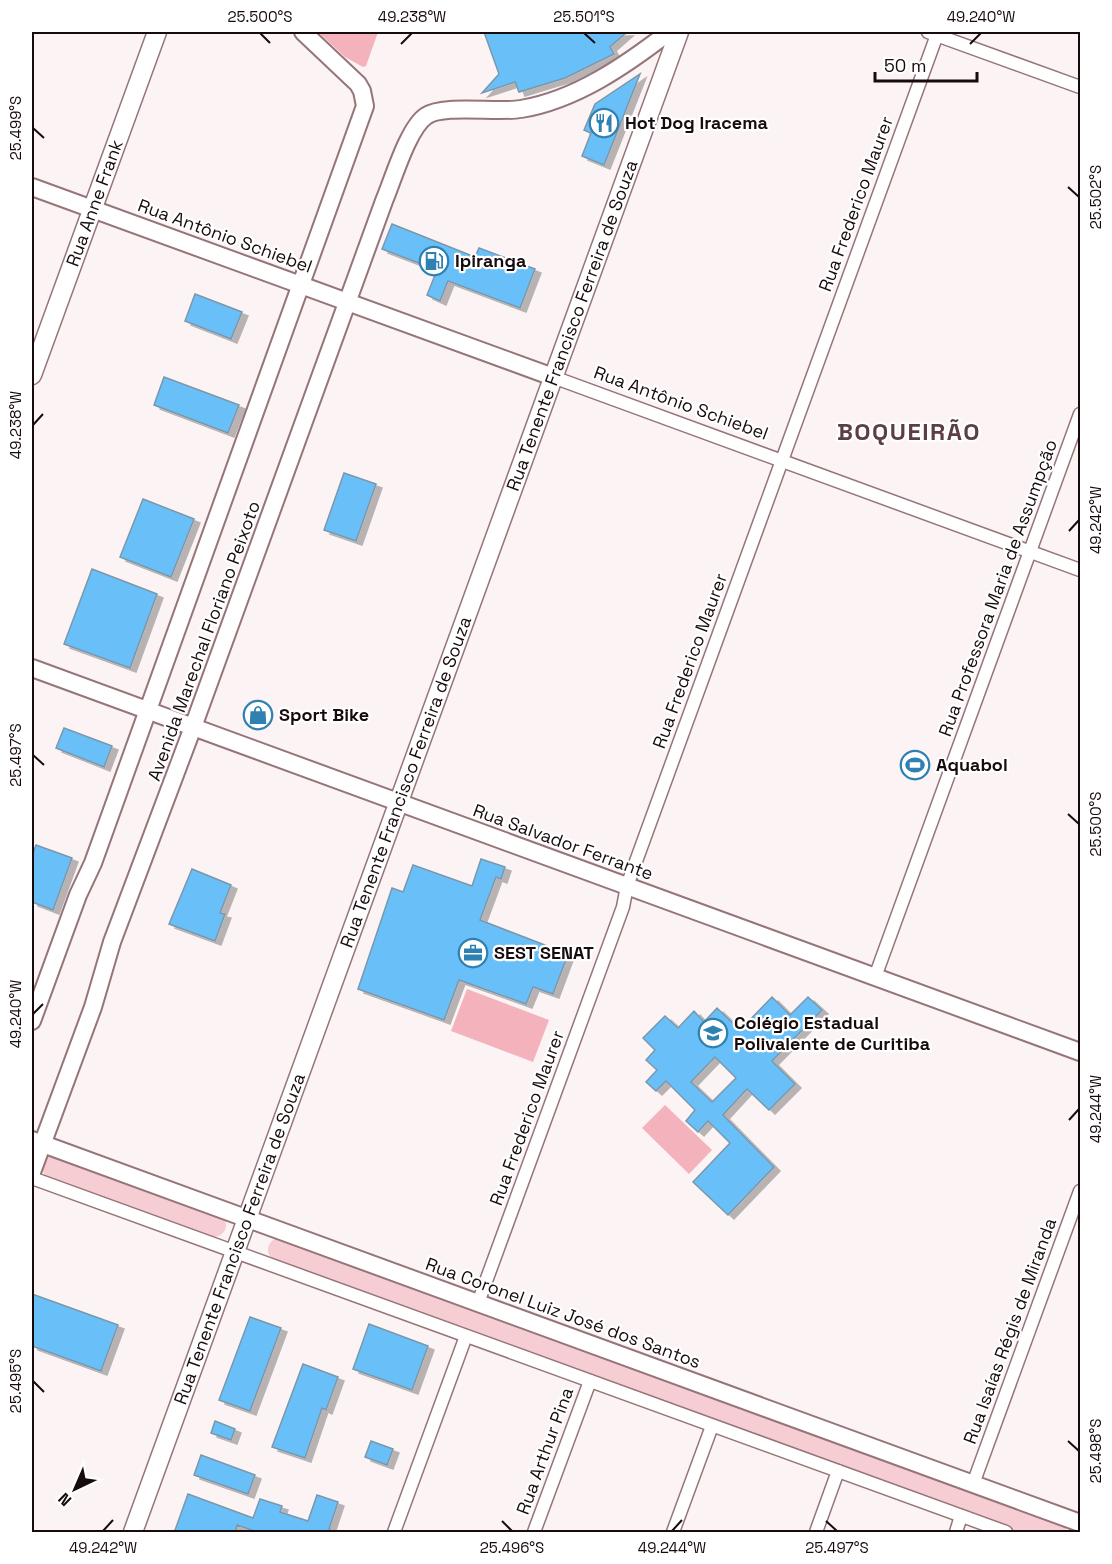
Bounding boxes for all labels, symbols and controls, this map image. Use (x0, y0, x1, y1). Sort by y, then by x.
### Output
text: 25.500°S (228, 7, 292, 26)
text: 49.238°W (378, 7, 446, 26)
text: 25.501°S (553, 7, 615, 26)
text: 49.240°W (947, 7, 1015, 26)
scale bar (875, 45, 977, 83)
text: 50 m (884, 54, 926, 77)
text: 25.499°S (6, 96, 25, 160)
restaurant icon: Hot Dog Iracema (588, 107, 620, 139)
place label: Hot Dog Iracema (625, 111, 769, 134)
street label: Rua Frederico Maurer (813, 113, 898, 295)
street label: Rua Anne Frank (61, 136, 128, 269)
street label: Rua Tenente Francisco Ferreira de Souza (501, 157, 643, 494)
text: 25.502°S (1086, 165, 1105, 229)
street label: Rua Antônio Schiebel (135, 193, 316, 278)
fuel station icon: Ipiranga (418, 245, 450, 277)
place label: Ipiranga (455, 249, 527, 272)
street label: Rua Antônio Schiebel (591, 360, 772, 445)
text: 49.238°W (6, 391, 25, 459)
district label: BOQUEIRÃO (837, 416, 981, 447)
street label: Rua Professora Maria de Assumpção (933, 436, 1062, 739)
text: 49.242°W (1086, 486, 1105, 554)
street label: Avenida Marechal Floriano Peixoto (142, 498, 265, 784)
street label: Rua Frederico Maurer (647, 570, 732, 752)
street label: Rua Tenente Francisco Ferreira de Souza (335, 613, 476, 951)
shop icon: Sport Bike (242, 699, 274, 731)
place label: Sport Bike (279, 703, 369, 726)
text: 25.497°S (6, 723, 25, 787)
sports icon: Aquabol (899, 749, 931, 781)
place label: Aquabol (936, 753, 1008, 776)
text: 25.500°S (1086, 792, 1105, 856)
street label: Rua Salvador Ferrante (470, 798, 656, 885)
office icon: SEST SENAT (457, 937, 489, 969)
place label: SEST SENAT (494, 941, 594, 964)
text: 49.240°W (6, 980, 25, 1048)
place label: Colégio Estadual Polivalente de Curitiba (734, 1011, 931, 1055)
school or university icon: Colégio Estadual Polivalente de Curitiba (697, 1017, 729, 1049)
street label: Rua Frederico Maurer (484, 1027, 569, 1209)
street label: Rua Tenente Francisco Ferreira de Souza (168, 1070, 310, 1407)
text: 49.244°W (1086, 1075, 1105, 1143)
street label: Rua Isaías Régis de Miranda (958, 1215, 1061, 1447)
street label: Rua Coronel Luiz José dos Santos (422, 1252, 704, 1373)
text: 25.495°S (6, 1349, 25, 1413)
street label: Rua Arthur Pina (511, 1384, 578, 1517)
text: 25.498°S (1086, 1419, 1105, 1483)
north arrow (45, 1459, 105, 1519)
text: N (54, 1488, 76, 1511)
text: 49.242°W (69, 1538, 137, 1557)
text: 25.496°S (480, 1538, 544, 1557)
text: 49.244°W (638, 1538, 706, 1557)
text: 25.497°S (805, 1538, 869, 1557)

